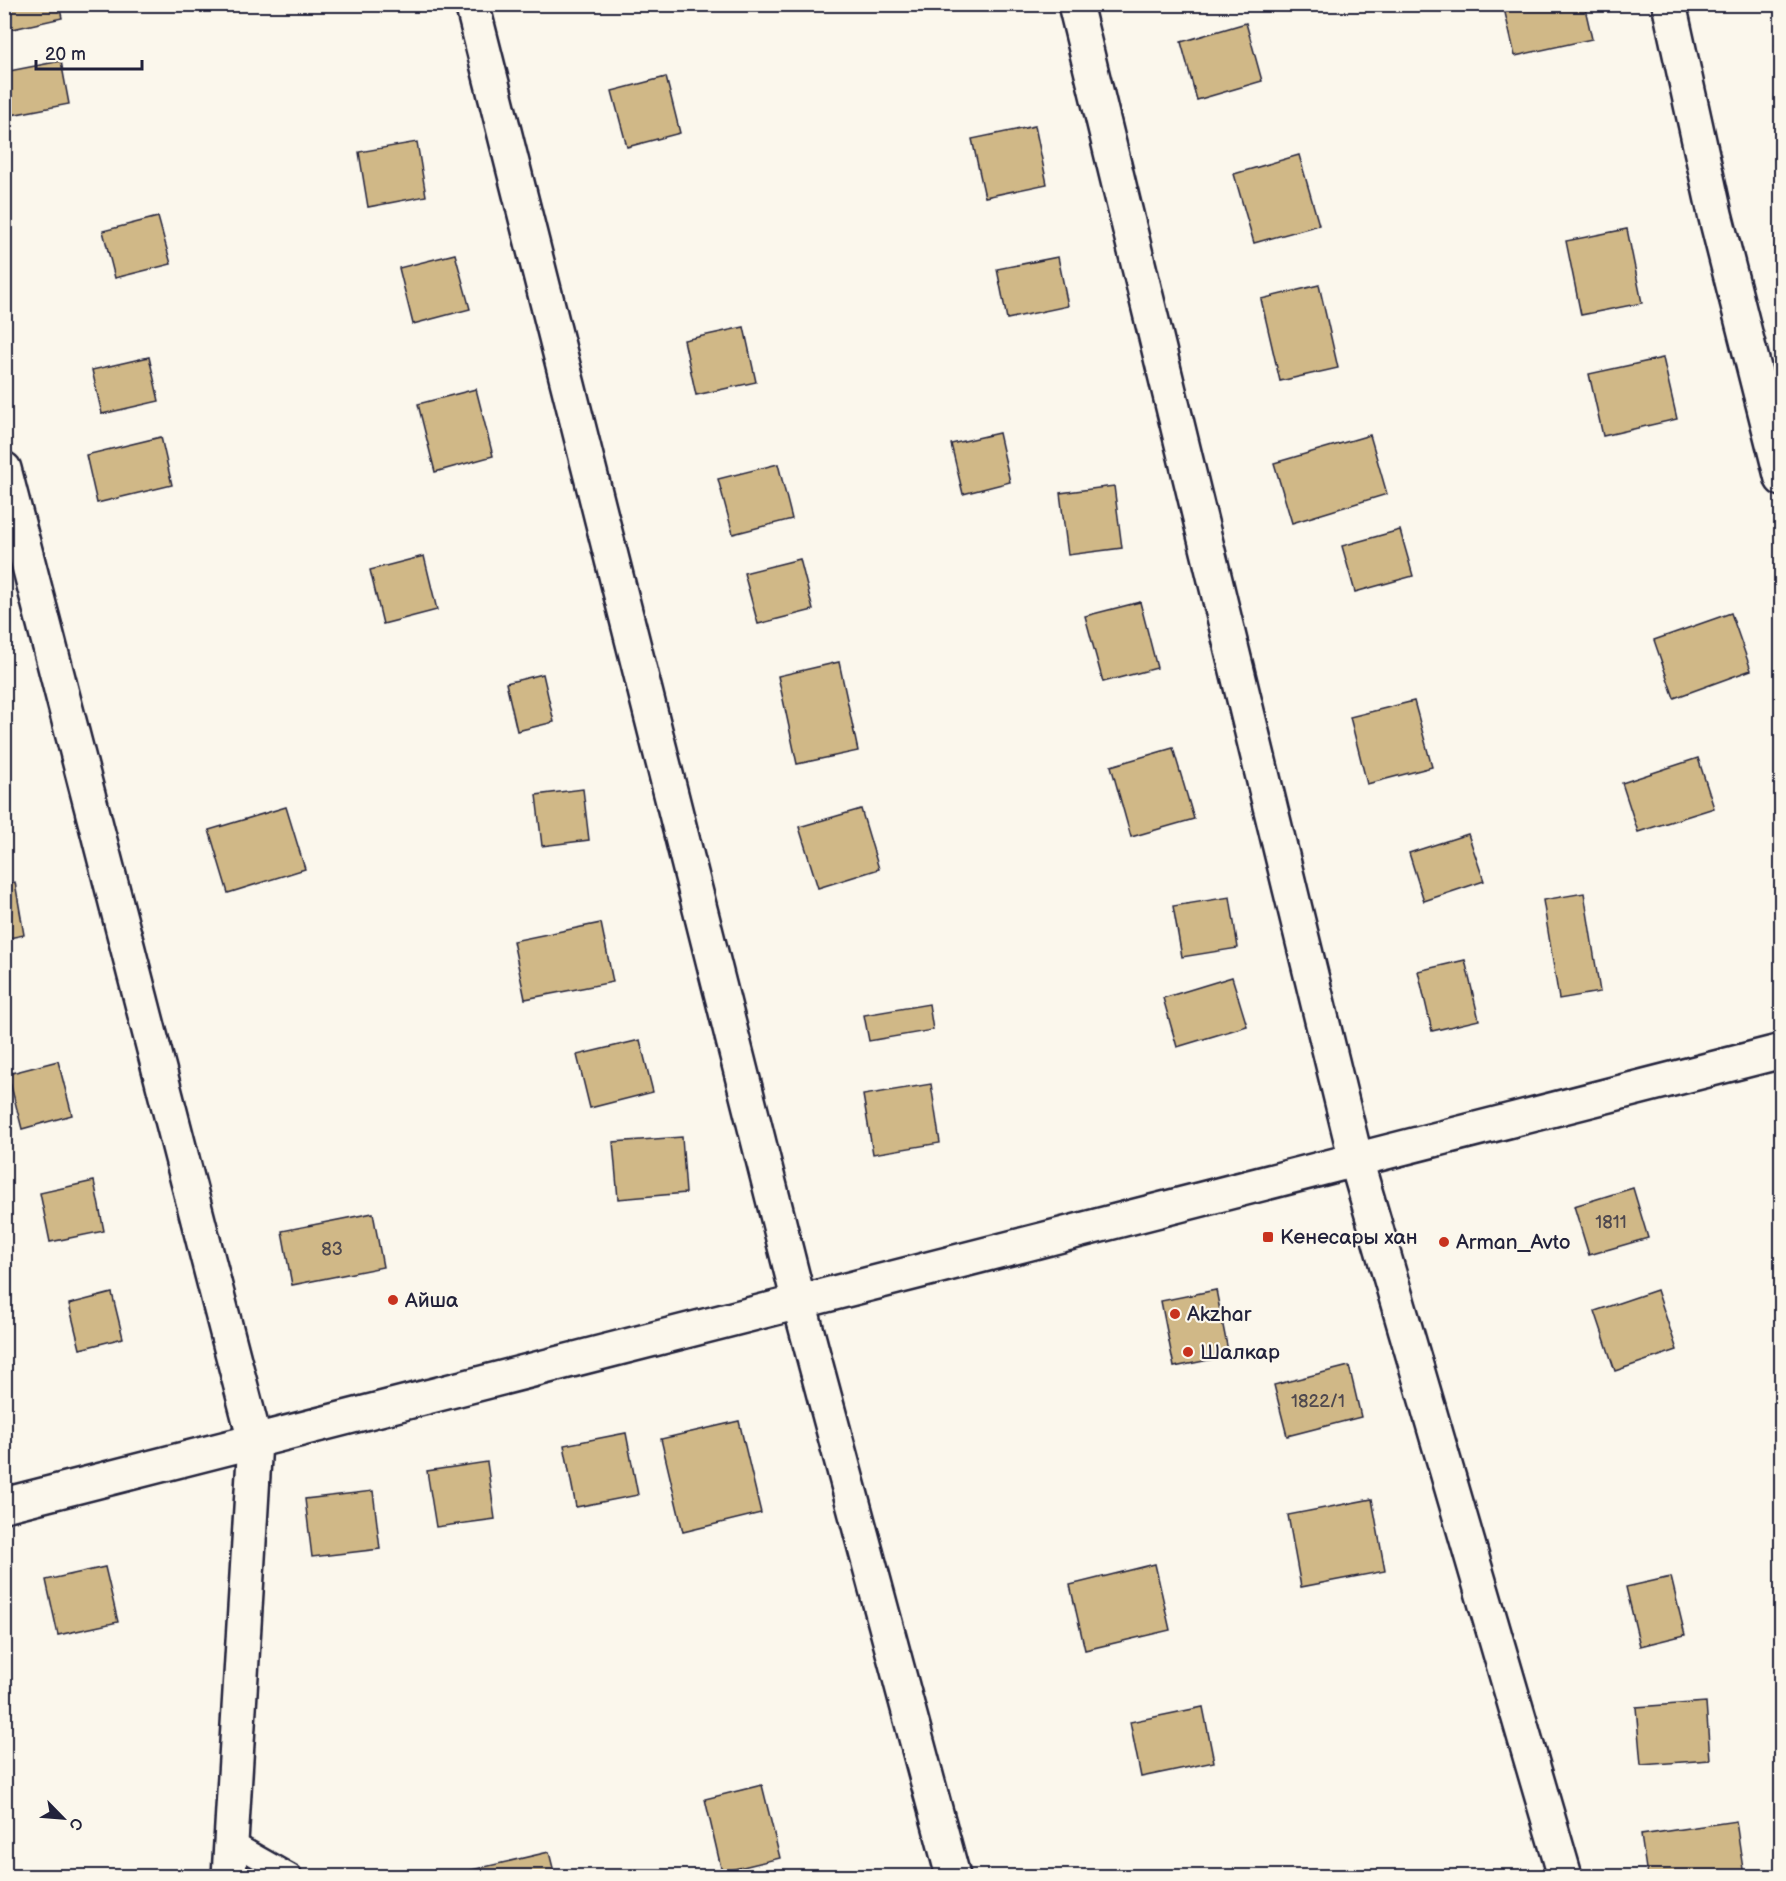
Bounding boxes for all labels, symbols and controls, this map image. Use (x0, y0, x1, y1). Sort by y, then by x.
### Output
scale bar (36, 33, 142, 71)
text: 20 m (45, 44, 86, 65)
house number: 1811 (1595, 1212, 1627, 1233)
place label: Кенесары хан (1280, 1225, 1418, 1250)
marker: Кенесары хан (1261, 1230, 1275, 1244)
place label: Arman_Avto (1456, 1230, 1571, 1255)
marker: Arman_Avto (1437, 1235, 1451, 1249)
house number: 83 (321, 1239, 343, 1260)
place label: Айша (404, 1288, 459, 1313)
marker: Айша (386, 1293, 400, 1307)
place label: Akzhar (1187, 1302, 1252, 1327)
marker: Akzhar (1168, 1307, 1182, 1321)
place label: Шалкар (1200, 1340, 1280, 1365)
marker: Шалкар (1181, 1345, 1195, 1359)
house number: 1822/1 (1291, 1391, 1345, 1412)
north arrow (33, 1788, 93, 1848)
text: С (64, 1815, 86, 1833)

